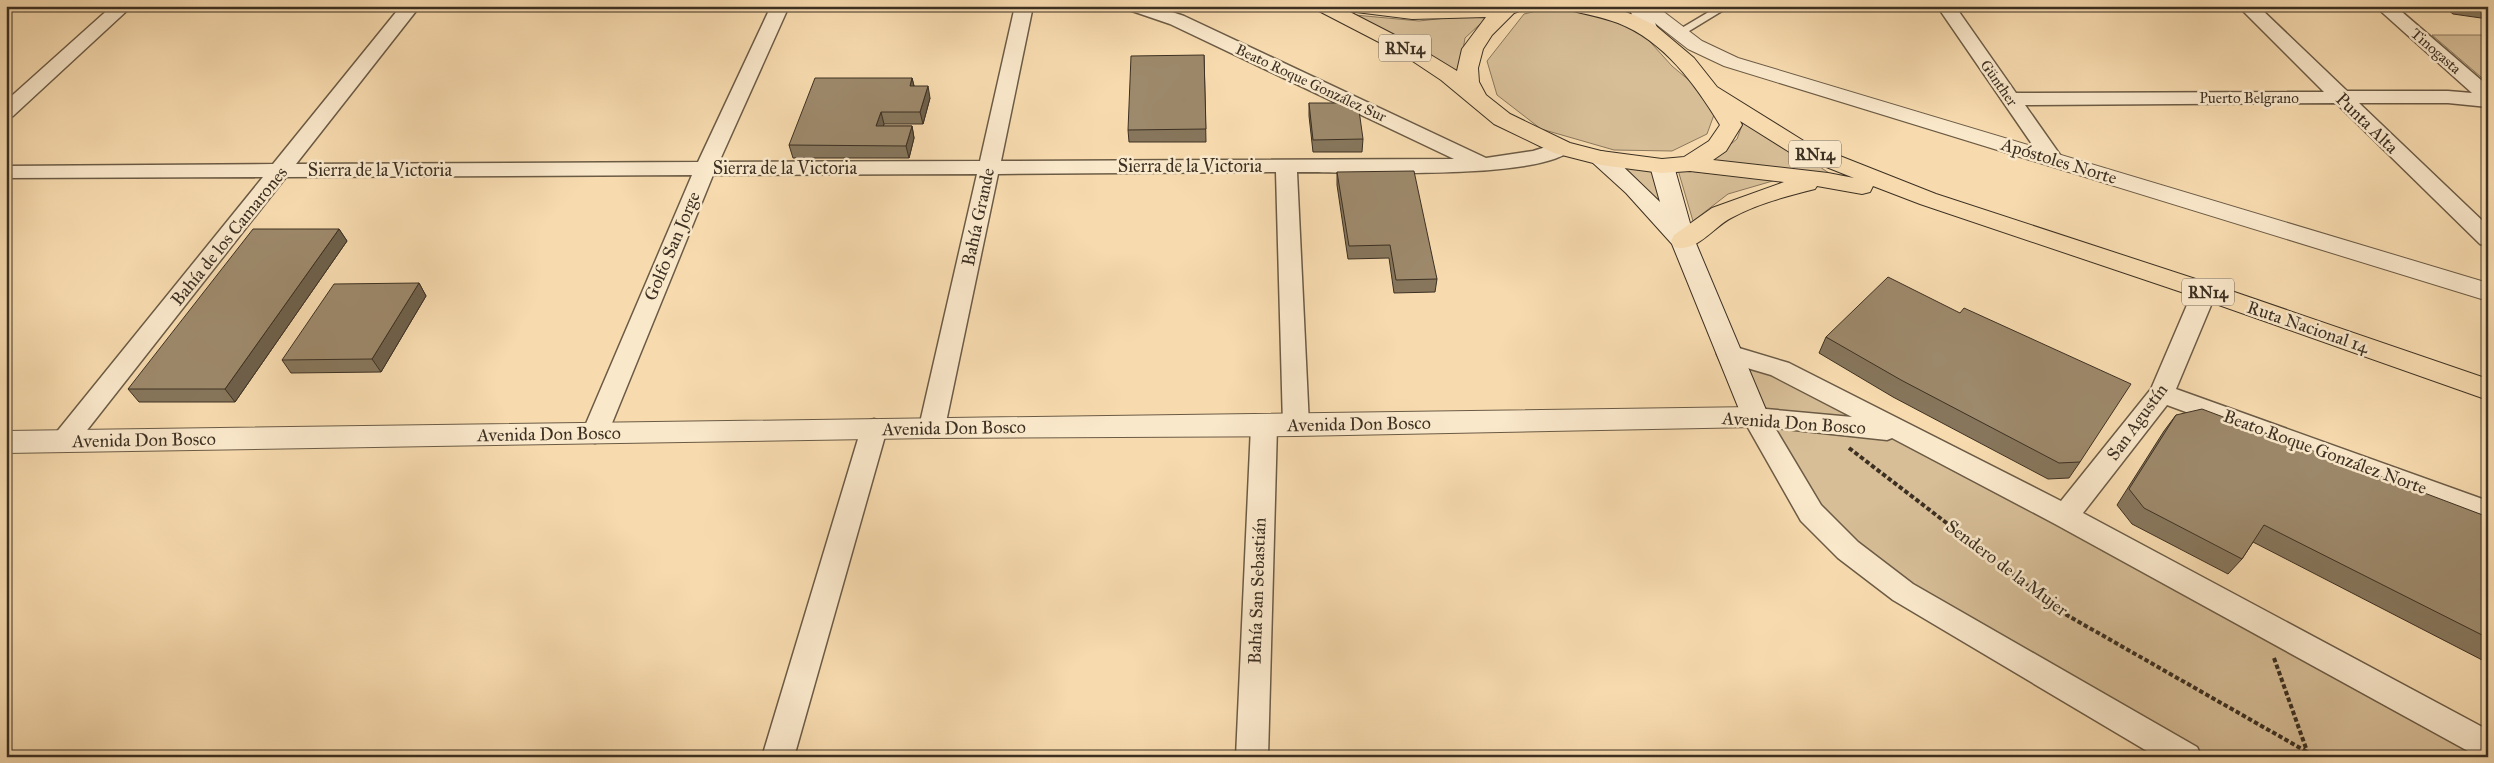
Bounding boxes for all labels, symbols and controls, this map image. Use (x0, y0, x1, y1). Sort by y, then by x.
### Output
street label: Tinogasta (2407, 24, 2465, 78)
road number: RN14 (1379, 34, 1431, 62)
street label: Beato Roque González Sur (1232, 40, 1390, 127)
street label: Günther (1977, 56, 2022, 110)
street label: Punta Alta (2331, 88, 2403, 158)
street label: Puerto Belgrano (2199, 89, 2299, 107)
street label: Apóstoles Norte (1998, 133, 2120, 189)
road number: RN14 (1789, 140, 1841, 168)
street label: Sierra de la Victoria (1118, 155, 1263, 177)
street label: Sierra de la Victoria (713, 157, 858, 179)
street label: Sierra de la Victoria (308, 159, 453, 181)
street label: Bahía de los Camarones (166, 162, 292, 310)
street label: Bahía Grande (957, 166, 999, 268)
street label: Golfo San Jorge (639, 188, 706, 304)
road number: RN14 (2182, 278, 2234, 306)
street label: Ruta Nacional 14 (2244, 296, 2373, 358)
street label: San Agustín (2102, 379, 2173, 465)
street label: Beato Roque González Norte (2220, 405, 2430, 500)
street label: Avenida Don Bosco (1720, 407, 1867, 439)
street label: Avenida Don Bosco (1286, 412, 1431, 436)
street label: Avenida Don Bosco (881, 416, 1026, 440)
street label: Avenida Don Bosco (476, 422, 621, 446)
street label: Avenida Don Bosco (71, 428, 216, 452)
street label: Sendero de la Mujer (1942, 515, 2073, 621)
street label: Bahía San Sebastián (1243, 517, 1271, 665)

